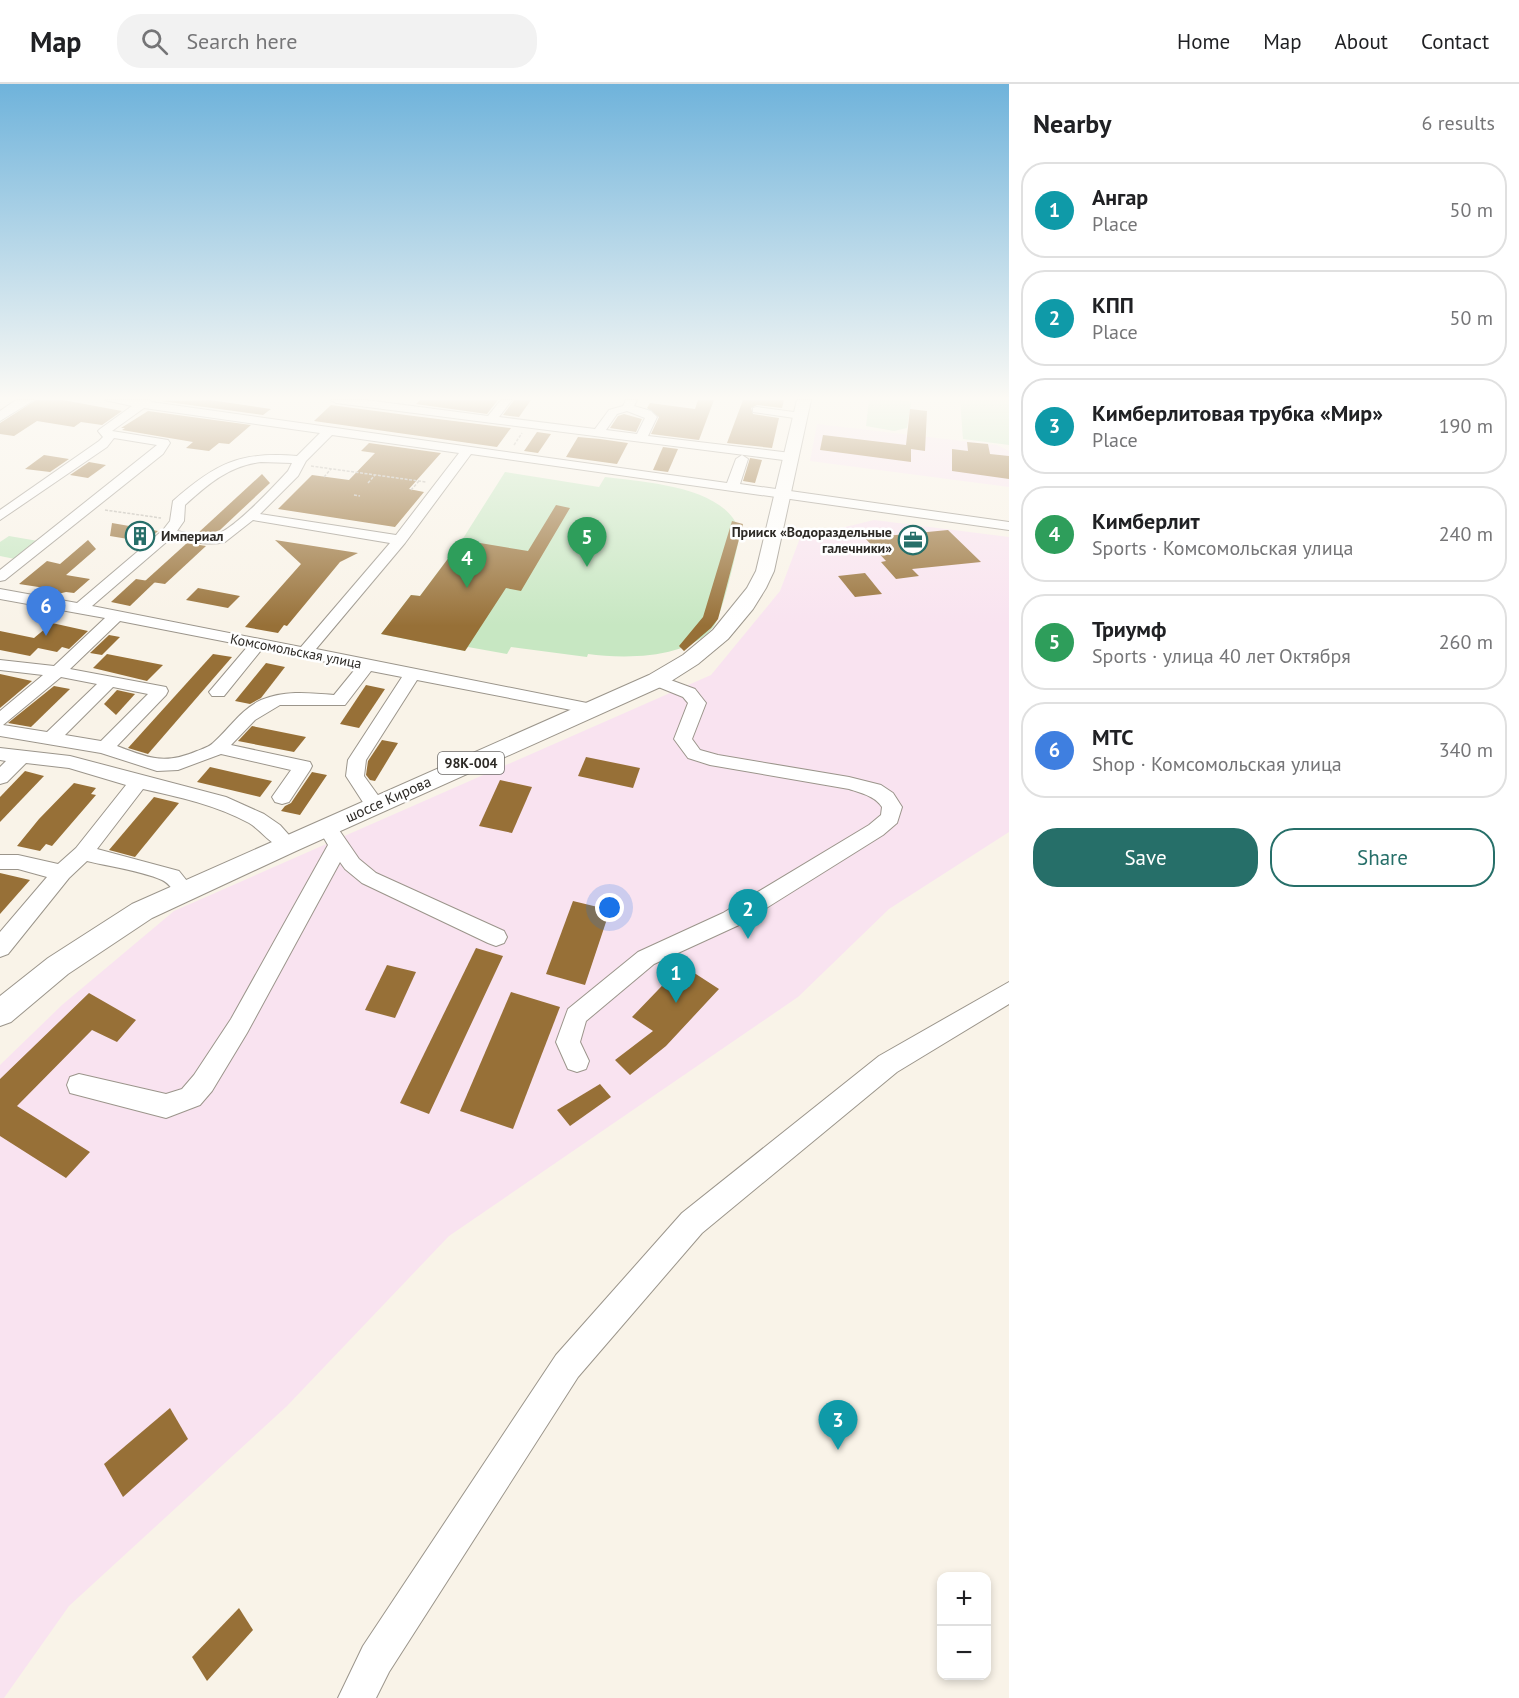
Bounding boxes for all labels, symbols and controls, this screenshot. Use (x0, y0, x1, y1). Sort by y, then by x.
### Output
search box (117, 14, 537, 68)
text: Map (30, 23, 81, 60)
icon: search (138, 25, 171, 58)
text: Search here (186, 27, 297, 55)
text: Home (1177, 28, 1230, 55)
text: Map (1263, 28, 1302, 55)
text: About (1335, 28, 1388, 55)
text: Contact (1421, 28, 1489, 55)
text: Nearby (1033, 107, 1111, 140)
text: 6 results (1422, 110, 1495, 136)
text: Ангар (1092, 183, 1148, 211)
text: 1 (1049, 197, 1060, 223)
text: 50 m (1450, 197, 1493, 223)
text: Place (1092, 211, 1138, 237)
text: КПП (1092, 291, 1134, 319)
text: 2 (1049, 305, 1060, 331)
text: 50 m (1450, 305, 1493, 331)
text: Place (1092, 319, 1138, 345)
text: Кимберлитовая трубка «Мир» (1092, 399, 1383, 427)
text: 3 (1049, 413, 1060, 439)
text: 190 m (1439, 413, 1493, 439)
text: Place (1092, 427, 1138, 453)
text: Кимберлит (1092, 507, 1200, 535)
pin: 5 (568, 518, 606, 567)
building icon: Империал (124, 520, 156, 552)
text: 4 (1049, 521, 1060, 547)
text: 240 m (1439, 521, 1493, 547)
place label: Прииск «Водораздельные галечники» (732, 523, 892, 557)
office icon: Прииск «Водораздельные галечники» (897, 524, 929, 556)
place label: Империал (161, 527, 224, 545)
text: Sports · Комсомольская улица (1092, 535, 1353, 561)
pin: 4 (448, 538, 486, 588)
pin: 6 (26, 586, 66, 636)
text: Триумф (1092, 615, 1166, 643)
street label: Комсомольская улица (229, 629, 363, 673)
text: 5 (1049, 629, 1060, 655)
text: 260 m (1439, 629, 1493, 655)
text: Sports · улица 40 лет Октября (1092, 643, 1351, 669)
text: МТС (1092, 723, 1134, 751)
text: 6 (1049, 737, 1060, 763)
text: 340 m (1439, 737, 1493, 763)
text: Shop · Комсомольская улица (1092, 751, 1342, 777)
road number: 98К-004 (438, 752, 504, 774)
street label: шоссе Кирова (342, 772, 434, 826)
button: Save (1033, 828, 1258, 887)
button: Share (1270, 828, 1495, 887)
pin: 2 (728, 890, 768, 939)
your location (595, 893, 624, 922)
pin: 1 (656, 954, 696, 1003)
pin: 3 (818, 1400, 858, 1450)
map controls (937, 1572, 991, 1680)
button: + (937, 1572, 991, 1626)
button: − (937, 1626, 991, 1680)

